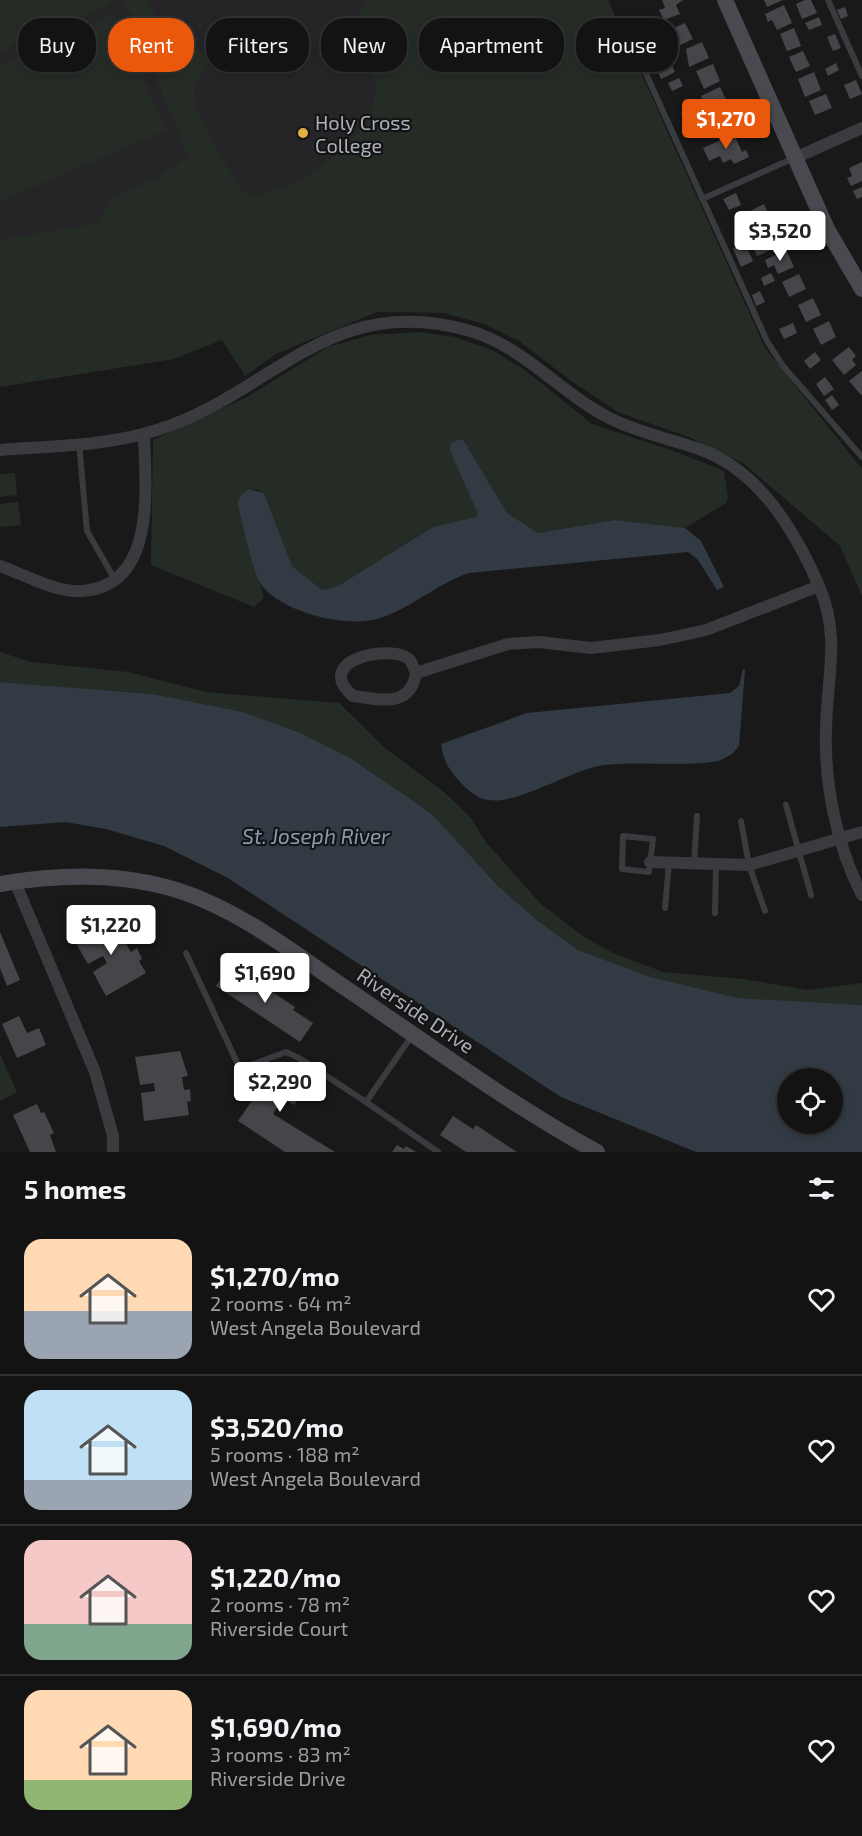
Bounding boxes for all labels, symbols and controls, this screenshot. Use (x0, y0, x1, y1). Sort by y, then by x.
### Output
chip: Buy (18, 18, 96, 72)
chip: Rent (108, 18, 194, 72)
chip: Filters (206, 18, 309, 72)
chip: New (321, 18, 407, 72)
chip: Apartment (419, 18, 564, 72)
chip: House (576, 18, 678, 72)
pin: $1,270 (677, 99, 775, 150)
text: $1,270 (696, 106, 756, 130)
place label: Holy Cross College (315, 110, 411, 157)
marker: Holy Cross College (296, 126, 310, 140)
pin: $3,520 (731, 211, 829, 262)
text: $3,520 (748, 218, 812, 242)
water label: St. Joseph River (242, 823, 390, 848)
pin: $1,220 (62, 905, 160, 956)
text: $1,220 (81, 912, 141, 936)
pin: $1,690 (216, 953, 314, 1004)
text: $1,690 (234, 960, 296, 984)
street label: Riverside Drive (353, 962, 479, 1058)
pin: $2,290 (231, 1062, 329, 1113)
map controls (777, 1068, 843, 1134)
button: locate (777, 1068, 843, 1134)
text: $2,290 (248, 1069, 312, 1093)
icon: filters (805, 1172, 838, 1205)
text: 5 homes (24, 1173, 126, 1204)
text: $1,270/mo (210, 1260, 340, 1291)
icon: home (72, 1263, 144, 1335)
icon: heart (805, 1283, 838, 1316)
text: 2 rooms · 64 m² (210, 1291, 352, 1315)
text: West Angela Boulevard (210, 1315, 421, 1339)
text: $3,520/mo (210, 1411, 344, 1442)
icon: home (72, 1414, 144, 1486)
icon: heart (805, 1434, 838, 1467)
text: 5 rooms · 188 m² (210, 1442, 359, 1466)
text: West Angela Boulevard (210, 1466, 421, 1490)
text: $1,220/mo (210, 1561, 341, 1592)
icon: home (72, 1564, 144, 1636)
icon: heart (805, 1584, 838, 1617)
text: 2 rooms · 78 m² (210, 1592, 350, 1616)
text: Riverside Court (210, 1616, 348, 1640)
text: $1,690/mo (210, 1711, 341, 1742)
icon: home (72, 1714, 144, 1786)
icon: heart (805, 1734, 838, 1767)
text: 3 rooms · 83 m² (210, 1742, 351, 1766)
text: Riverside Drive (210, 1766, 346, 1790)

